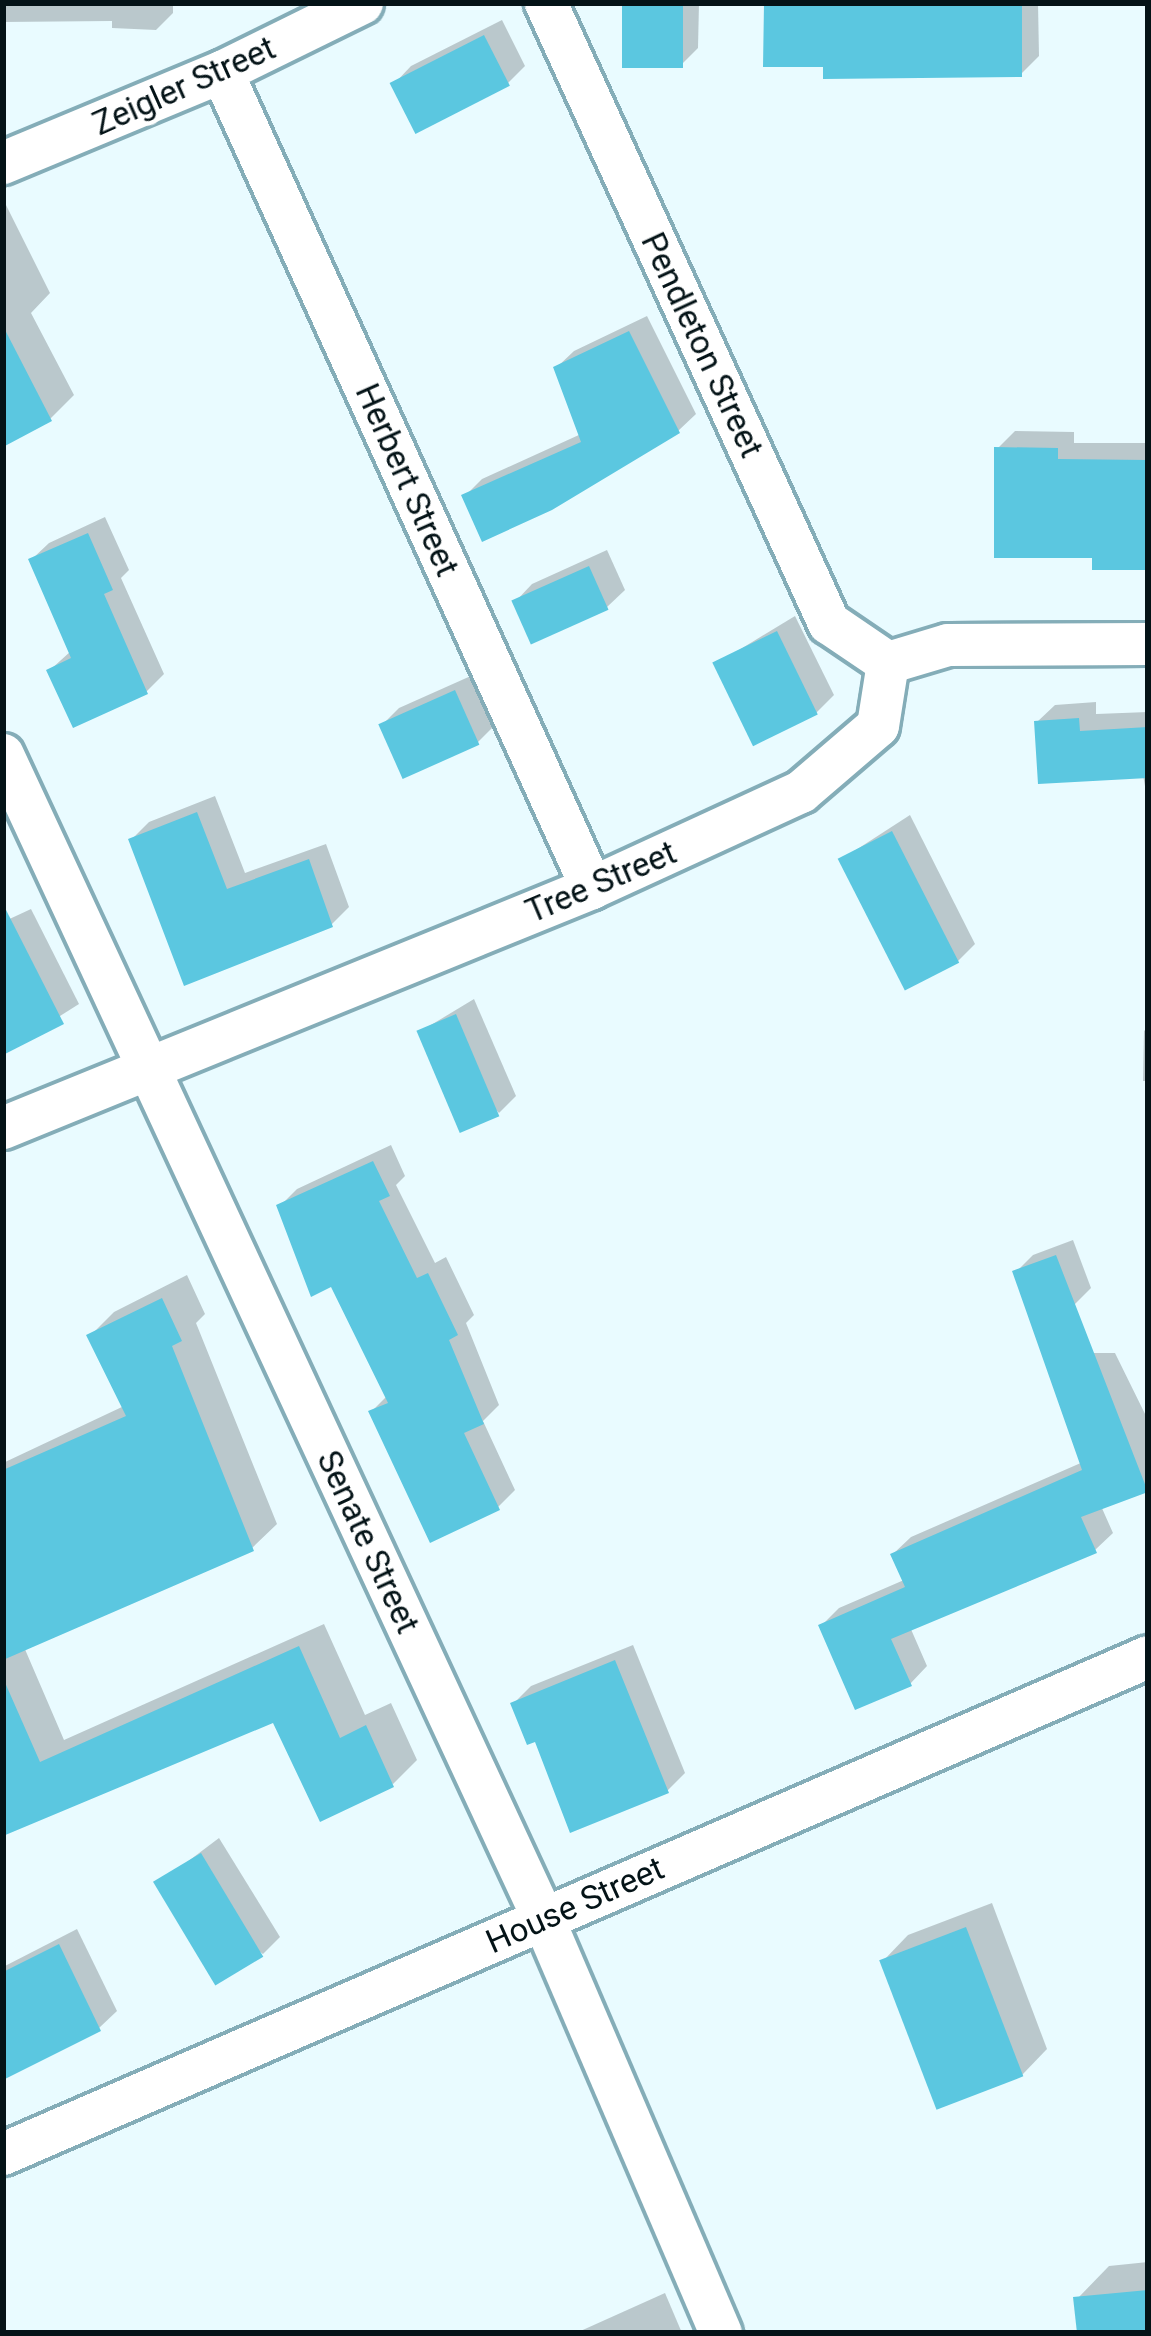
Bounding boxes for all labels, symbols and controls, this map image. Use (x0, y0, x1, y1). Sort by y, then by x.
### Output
street label: Zeigler Street (87, 28, 281, 144)
street label: Pendleton Street (633, 226, 771, 464)
street label: Herbert Street (347, 378, 467, 582)
street label: Tree Street (520, 833, 682, 931)
street label: Senate Street (308, 1444, 428, 1640)
street label: House Street (480, 1848, 670, 1962)

